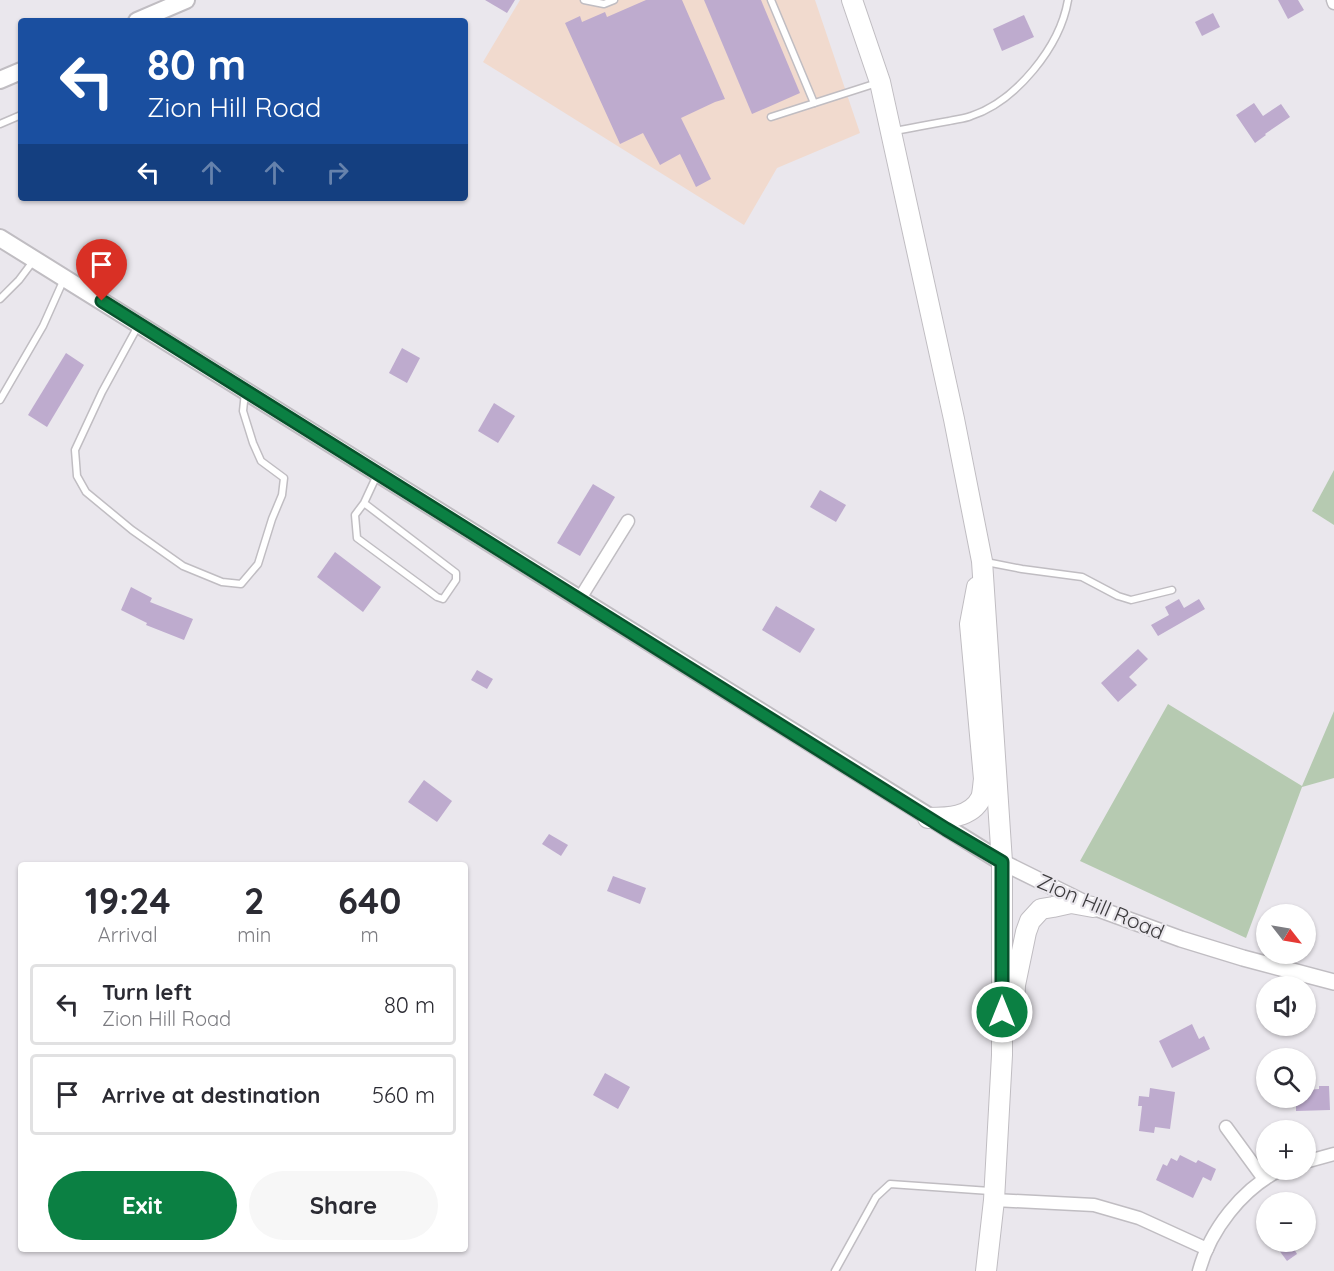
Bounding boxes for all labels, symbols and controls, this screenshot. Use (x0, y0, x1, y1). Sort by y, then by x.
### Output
text: 80 m (147, 38, 246, 91)
icon: left (48, 42, 126, 120)
text: Zion Hill Road (147, 90, 321, 124)
icon: left (132, 156, 165, 189)
icon: ahead (195, 156, 228, 189)
icon: ahead (258, 156, 291, 189)
icon: right (321, 156, 354, 189)
pin (76, 239, 127, 301)
icon: arrive (85, 248, 118, 281)
street label: Zion Hill Road (1033, 868, 1169, 944)
text: 19:24 (85, 878, 171, 923)
text: 2 (244, 878, 265, 923)
text: 640 (338, 878, 401, 923)
north arrow (1256, 904, 1316, 964)
map controls (1256, 904, 1316, 1252)
text: Arrival (98, 922, 158, 947)
text: min (237, 922, 271, 947)
text: m (361, 922, 379, 947)
button: sound (1256, 976, 1316, 1036)
text: Turn left (102, 978, 192, 1006)
position arrow (970, 980, 1034, 1044)
icon: left (51, 988, 84, 1021)
text: 80 m (384, 991, 435, 1019)
text: Zion Hill Road (102, 1006, 231, 1031)
button: search (1256, 1048, 1316, 1108)
icon: arrive (51, 1078, 84, 1111)
text: Arrive at destination (102, 1081, 320, 1109)
text: 560 m (372, 1081, 435, 1109)
button: + (1256, 1120, 1316, 1180)
button: Exit (48, 1171, 237, 1240)
button: Share (249, 1171, 438, 1240)
button: − (1256, 1192, 1316, 1252)

